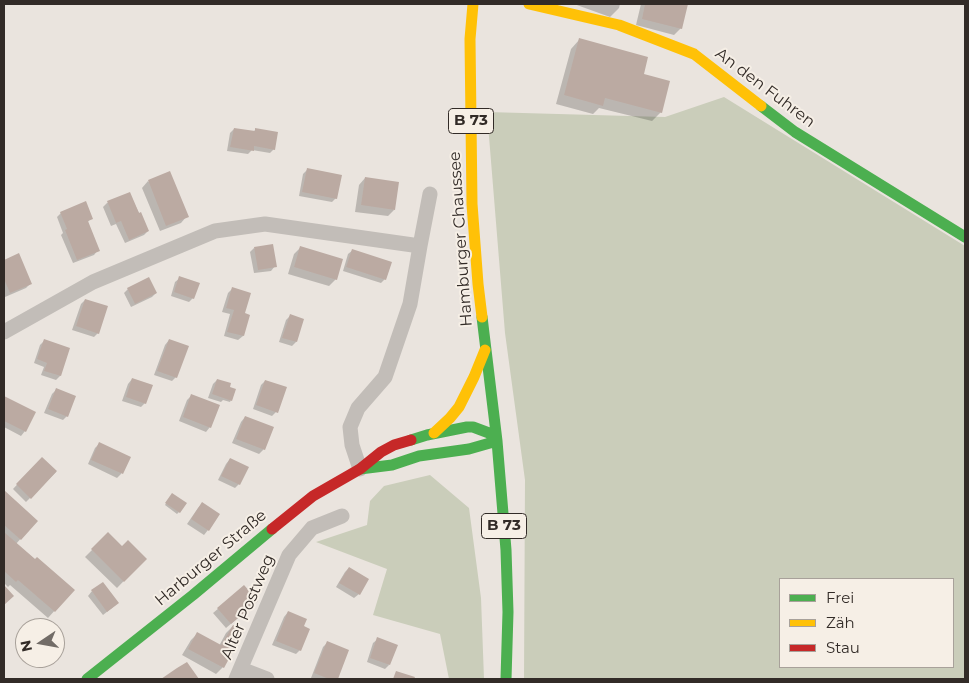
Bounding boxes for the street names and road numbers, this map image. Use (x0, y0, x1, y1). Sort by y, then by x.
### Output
street label: An den Fuhren (711, 44, 819, 132)
road number: B 73 (448, 108, 494, 134)
street label: Hamburger Chaussee (445, 151, 477, 327)
street label: Harburger Straße (151, 506, 271, 610)
road number: B 73 (482, 514, 526, 538)
street label: Alter Postweg (217, 552, 279, 662)

